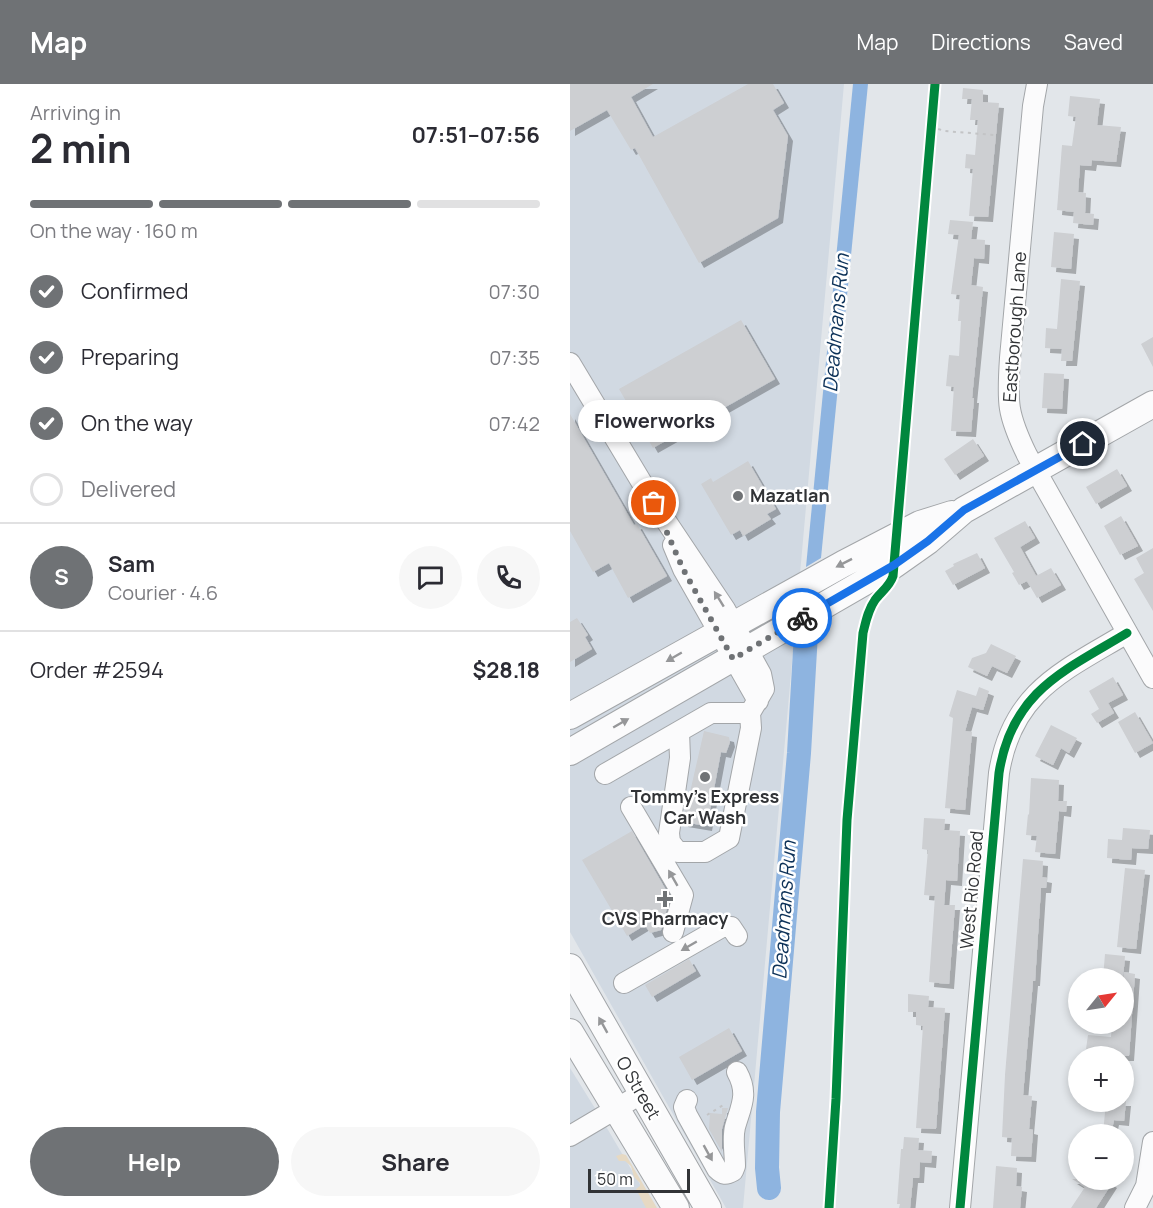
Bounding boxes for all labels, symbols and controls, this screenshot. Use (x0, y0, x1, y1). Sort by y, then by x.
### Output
text: Map (30, 23, 87, 61)
text: Map (857, 28, 898, 56)
text: Directions (931, 28, 1031, 56)
text: Saved (1064, 28, 1123, 56)
text: Arriving in (30, 99, 121, 126)
text: 07:51–07:56 (412, 120, 540, 150)
text: 2 min (30, 121, 131, 175)
text: On the way · 160 m (30, 217, 198, 244)
street label: Eastborough Lane (997, 251, 1031, 403)
water label: Deadmans Run (816, 252, 855, 393)
icon: check (30, 275, 63, 308)
text: Confirmed (81, 276, 189, 306)
text: 07:30 (489, 278, 540, 305)
icon: check (30, 341, 63, 374)
text: Preparing (81, 342, 179, 372)
text: 07:35 (489, 344, 540, 371)
callout: Flowerworks (578, 401, 730, 443)
icon: check (30, 407, 63, 440)
text: Flowerworks (594, 407, 715, 434)
text: On the way (81, 408, 193, 438)
text: 07:42 (489, 410, 540, 437)
pin (1057, 418, 1108, 469)
icon: home (1066, 427, 1099, 460)
text: Delivered (81, 474, 176, 504)
pin (628, 477, 679, 528)
place label: Mazatlan (750, 483, 830, 507)
icon: bag (637, 486, 670, 519)
marker: Mazatlan (731, 489, 745, 503)
button: chat (399, 546, 462, 609)
button: phone (477, 546, 540, 609)
text: Sam (108, 549, 155, 579)
one-way arrow (836, 558, 853, 568)
text: S (54, 562, 69, 592)
text: Courier · 4.6 (108, 579, 218, 606)
courier (772, 588, 832, 648)
one-way arrow (714, 591, 725, 607)
icon: bike (786, 602, 819, 635)
one-way arrow (665, 652, 682, 662)
text: Order #2594 (30, 655, 164, 685)
text: $28.18 (472, 655, 540, 685)
one-way arrow (613, 718, 630, 728)
marker: Tommy's Express Car Wash (698, 770, 712, 784)
place label: Tommy's Express Car Wash (631, 784, 780, 829)
street label: West Rio Road (954, 830, 988, 950)
water label: Deadmans Run (765, 839, 802, 980)
one-way arrow (668, 869, 678, 886)
marker: CVS Pharmacy (658, 892, 672, 906)
place label: CVS Pharmacy (602, 906, 728, 930)
one-way arrow (681, 941, 697, 952)
north arrow (1068, 968, 1134, 1034)
map controls (1068, 968, 1134, 1190)
one-way arrow (598, 1016, 608, 1033)
button: + (1068, 1046, 1134, 1112)
street label: O Street (611, 1051, 667, 1124)
button: − (1068, 1124, 1134, 1190)
button: Help (30, 1127, 279, 1196)
button: Share (291, 1127, 540, 1196)
one-way arrow (702, 1144, 712, 1161)
scale bar (588, 1166, 690, 1194)
text: 50 m (597, 1168, 633, 1190)

